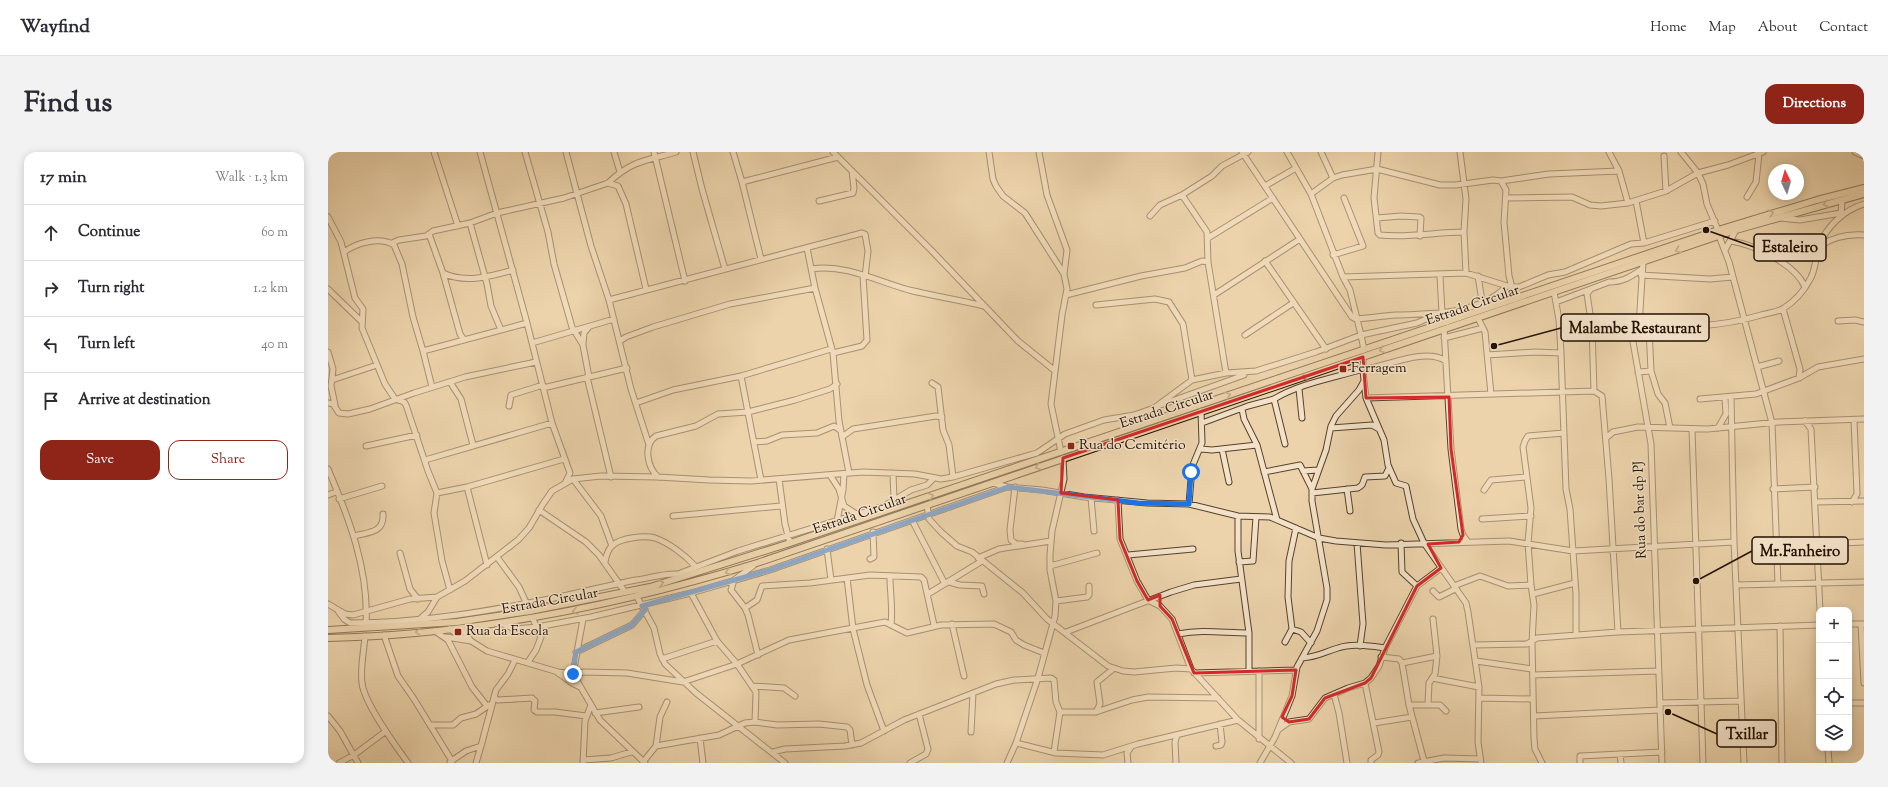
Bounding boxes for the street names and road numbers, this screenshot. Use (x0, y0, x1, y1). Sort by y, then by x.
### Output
street label: Estrada Circular (1424, 280, 1523, 331)
street label: Estrada Circular (1117, 385, 1217, 435)
street label: Rua do bar dp PJ (1629, 461, 1653, 559)
street label: Estrada Circular (811, 489, 910, 540)
street label: Estrada Circular (500, 584, 601, 620)

